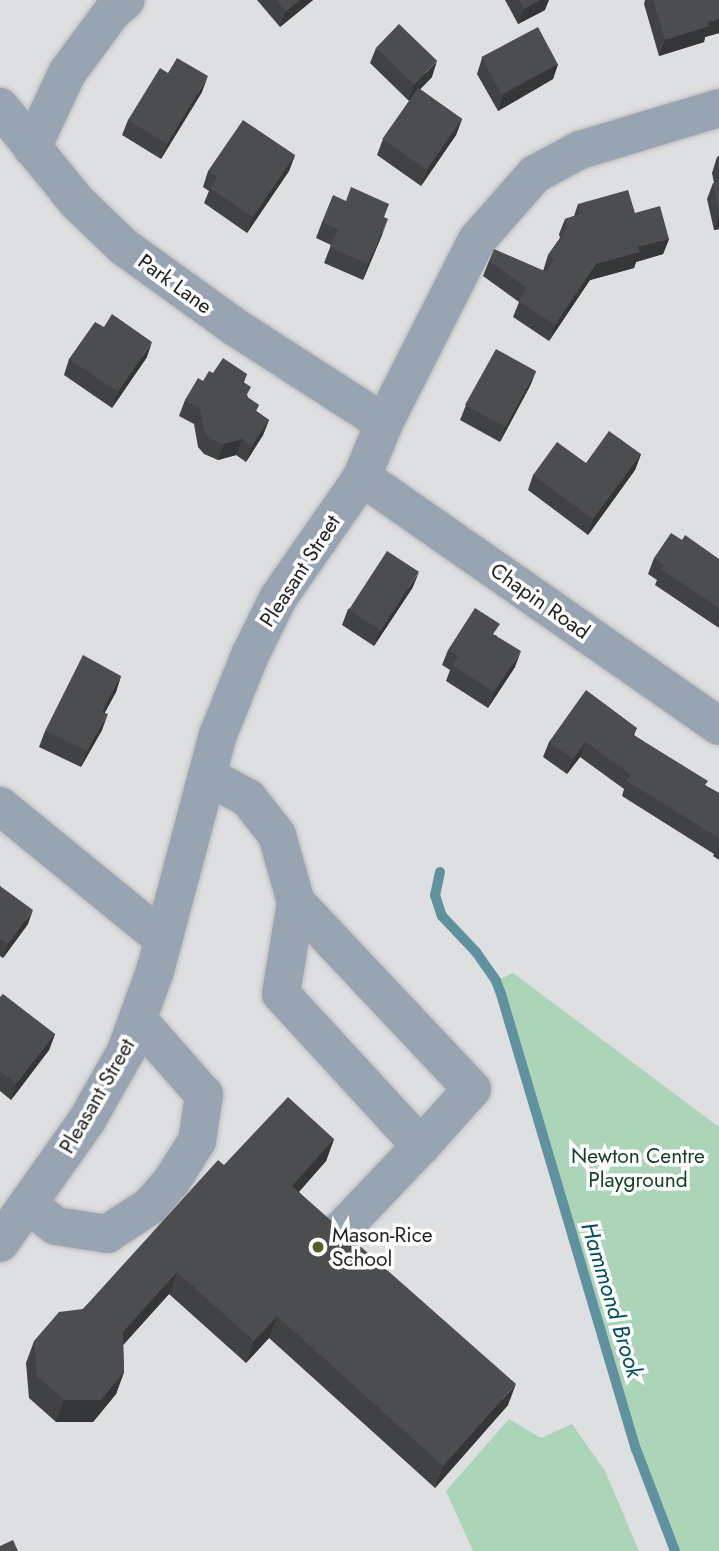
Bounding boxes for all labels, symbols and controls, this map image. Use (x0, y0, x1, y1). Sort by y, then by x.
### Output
street label: Park Lane (133, 249, 217, 319)
street label: Pleasant Street (254, 510, 346, 632)
street label: Chapin Road (485, 558, 595, 644)
street label: Pleasant Street (54, 1034, 140, 1158)
park label: Newton Centre Playground (571, 1143, 705, 1193)
water label: Hammond Brook (575, 1219, 649, 1381)
place label: Mason-Rice School (332, 1222, 433, 1272)
marker: Mason-Rice School (310, 1239, 326, 1255)

